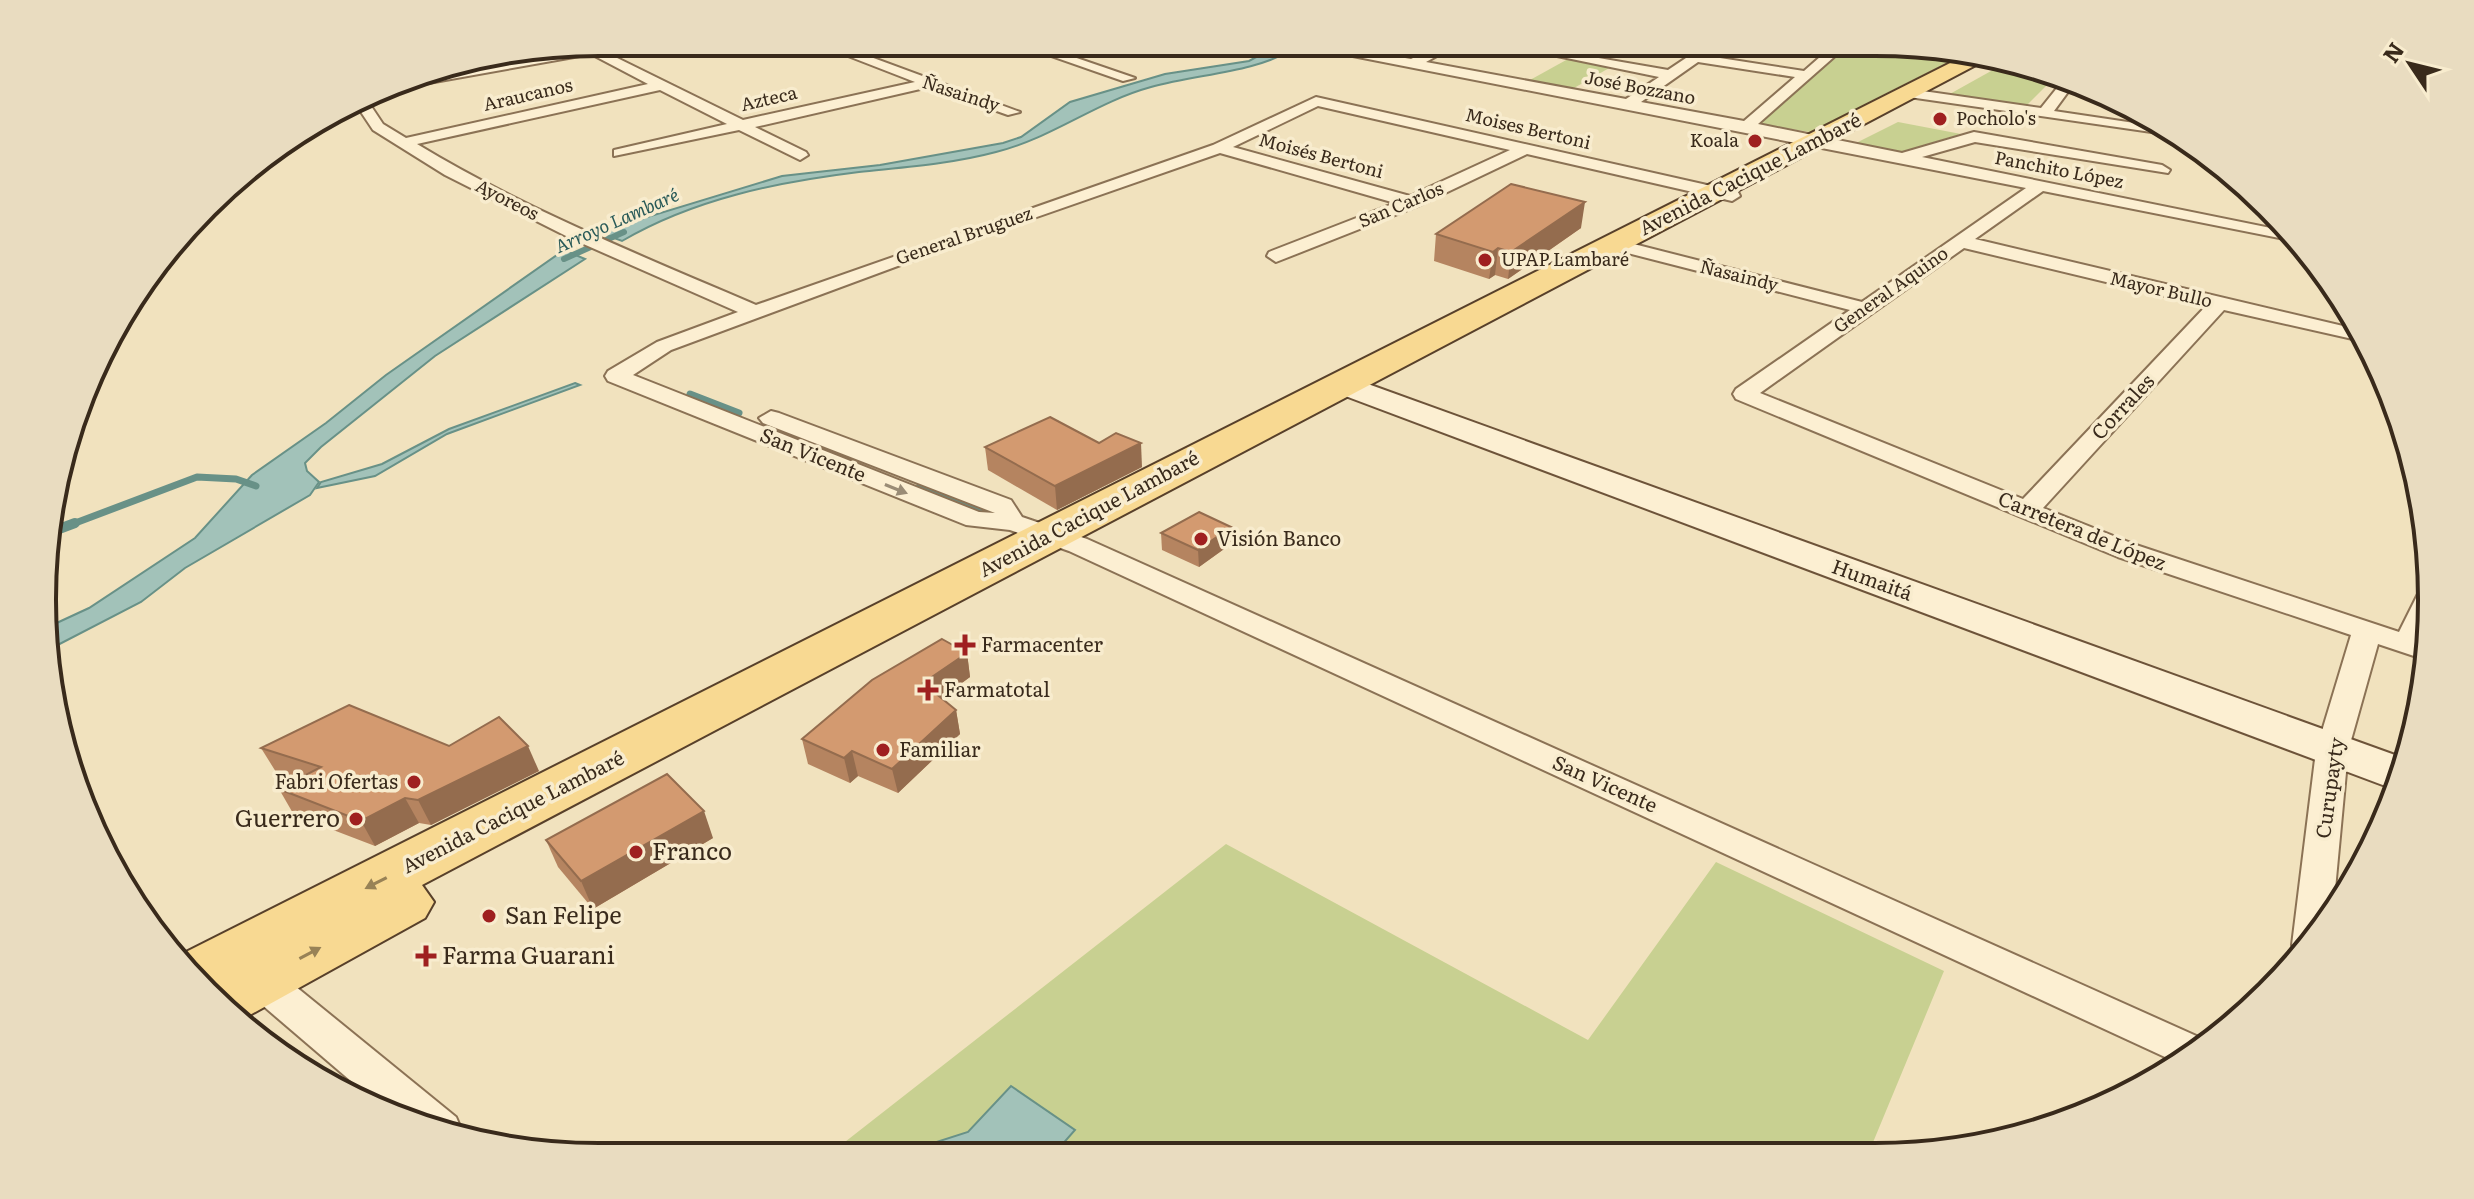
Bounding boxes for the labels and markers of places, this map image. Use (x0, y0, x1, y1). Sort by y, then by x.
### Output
place label: Pocholo's (1956, 104, 2036, 131)
marker: Pocholo's (1931, 110, 1949, 128)
place label: Koala (1690, 126, 1739, 153)
marker: Koala (1746, 132, 1764, 150)
place label: UPAP Lambaré (1501, 245, 1629, 272)
marker: UPAP Lambaré (1476, 251, 1494, 269)
place label: Visión Banco (1217, 522, 1341, 552)
marker: Visión Banco (1192, 530, 1210, 548)
place label: Farmacenter (981, 628, 1103, 658)
marker: Farmacenter (956, 636, 974, 654)
place label: Farmatotal (944, 673, 1050, 703)
marker: Farmatotal (919, 681, 937, 699)
place label: Familiar (899, 733, 981, 763)
marker: Familiar (874, 741, 892, 759)
place label: Fabri Ofertas (274, 765, 398, 795)
marker: Fabri Ofertas (405, 773, 423, 791)
place label: Guerrero (235, 799, 340, 834)
marker: Guerrero (347, 810, 365, 828)
place label: Franco (652, 832, 732, 867)
marker: Franco (627, 843, 645, 861)
place label: San Felipe (505, 896, 622, 931)
marker: San Felipe (480, 907, 498, 925)
place label: Farma Guarani (442, 936, 615, 971)
marker: Farma Guarani (417, 947, 435, 965)

